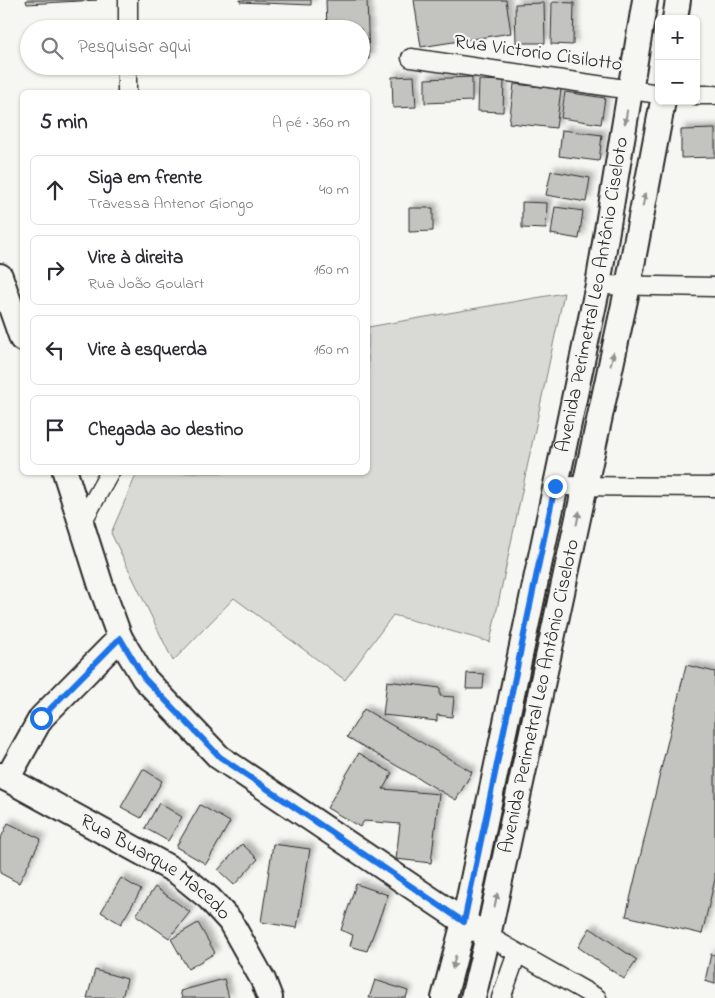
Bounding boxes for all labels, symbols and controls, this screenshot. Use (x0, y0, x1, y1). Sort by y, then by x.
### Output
map controls (655, 15, 700, 105)
button: + (655, 15, 700, 60)
search box (20, 20, 370, 75)
street label: Rua Victorio Cisilotto (452, 28, 624, 80)
icon: search (38, 34, 66, 62)
text: Pesquisar aqui (78, 34, 191, 61)
button: − (655, 60, 700, 105)
text: 5 min (40, 108, 88, 138)
one-way arrow (622, 110, 630, 126)
text: A pé · 360 m (272, 111, 350, 135)
street label: Avenida Perimetral Leo Antônio Ciseloto (549, 135, 637, 455)
text: Siga em frente (88, 165, 202, 192)
icon: ahead (41, 176, 69, 204)
text: 40 m (319, 178, 349, 202)
text: Travessa Antenor Giongo (88, 192, 254, 216)
one-way arrow (641, 192, 649, 208)
text: Vire à direita (88, 245, 183, 272)
icon: right (41, 256, 69, 284)
text: 160 m (314, 258, 349, 282)
text: Rua João Goulart (88, 272, 204, 296)
icon: left (41, 336, 69, 364)
text: Vire à esquerda (88, 337, 207, 364)
text: 160 m (314, 338, 349, 362)
one-way arrow (608, 352, 616, 367)
icon: arrive (41, 416, 69, 444)
text: Chegada ao destino (88, 417, 243, 444)
route end (544, 475, 567, 498)
one-way arrow (574, 511, 582, 526)
street label: Avenida Perimetral Leo Antônio Ciseloto (492, 536, 588, 856)
route start (30, 707, 53, 730)
street label: Rua Buarque Macedo (74, 807, 237, 927)
one-way arrow (492, 892, 500, 907)
one-way arrow (449, 955, 457, 970)

